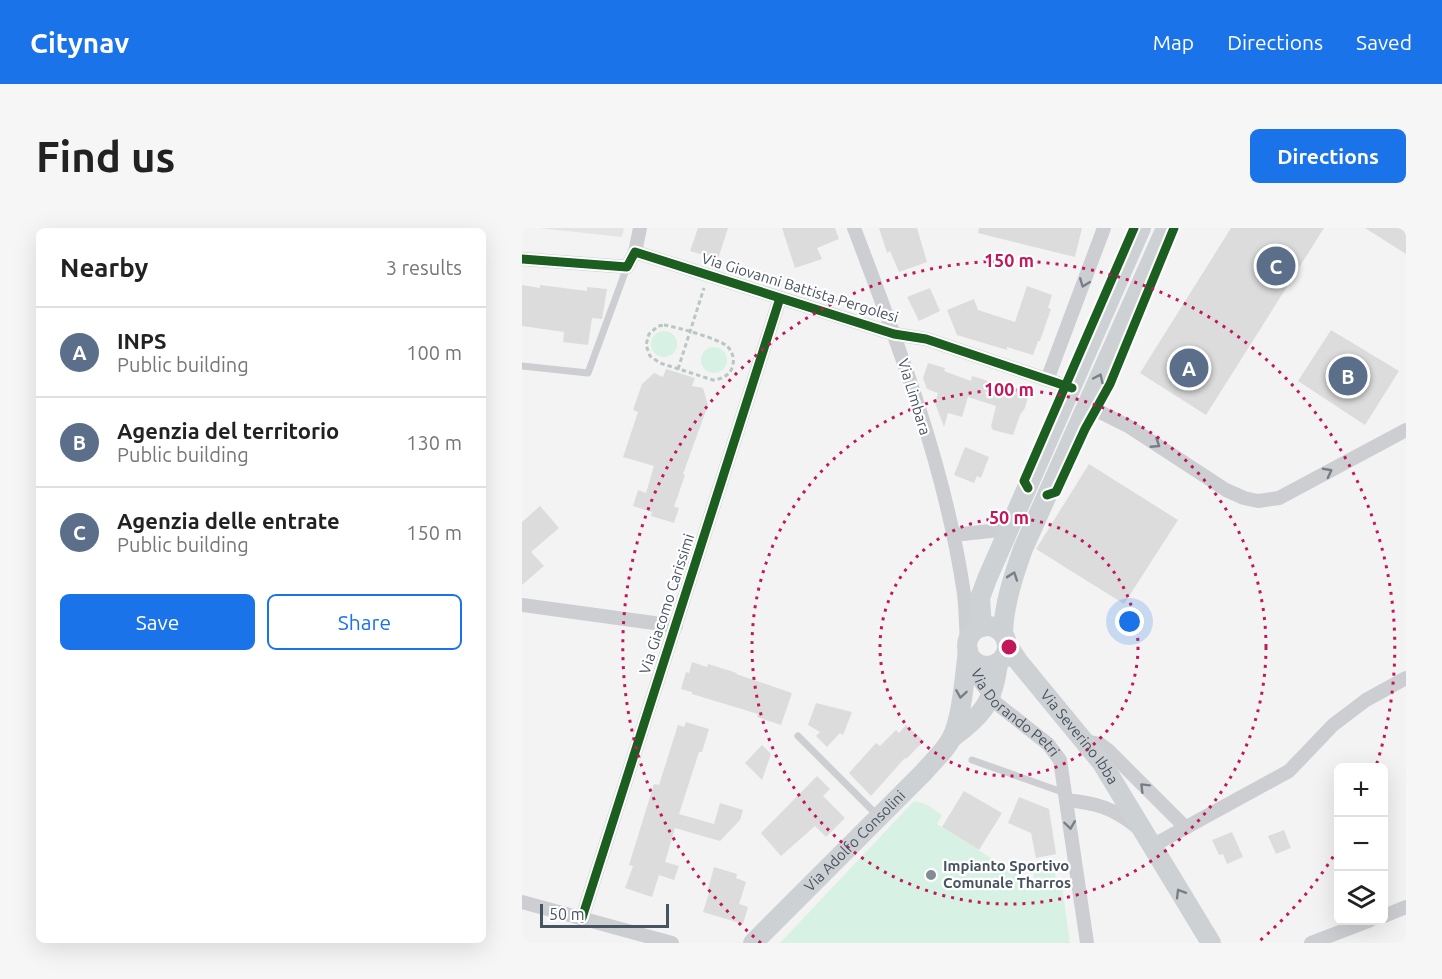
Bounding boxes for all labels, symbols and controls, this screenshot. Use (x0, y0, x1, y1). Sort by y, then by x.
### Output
text: Citynav (30, 27, 129, 58)
text: Map (1153, 30, 1194, 54)
text: Directions (1227, 30, 1323, 54)
text: Saved (1356, 30, 1412, 54)
button: Directions (1250, 129, 1406, 183)
text: Find us (36, 133, 175, 180)
pin: C (1256, 243, 1296, 288)
street label: Via Giovanni Battista Pergolesi (700, 249, 901, 326)
text: 150 m (984, 250, 1034, 270)
text: Nearby (60, 253, 148, 282)
text: 3 results (386, 256, 462, 279)
one-way arrow (1078, 277, 1091, 288)
text: INPS (117, 328, 166, 353)
text: A (72, 341, 87, 364)
text: 100 m (406, 341, 462, 364)
pin: A (1170, 346, 1208, 390)
text: Public building (117, 353, 249, 376)
pin: B (1328, 354, 1368, 398)
street label: Via Limbara (895, 357, 934, 437)
one-way arrow (1091, 374, 1103, 385)
text: 100 m (984, 379, 1034, 399)
text: Agenzia del territorio (117, 418, 339, 443)
text: B (73, 431, 86, 454)
text: 130 m (406, 431, 462, 454)
one-way arrow (1149, 436, 1160, 447)
text: Public building (117, 443, 249, 466)
one-way arrow (1322, 468, 1332, 479)
text: 50 m (989, 507, 1029, 527)
text: Agenzia delle entrate (117, 508, 340, 533)
text: C (73, 521, 86, 544)
text: 150 m (406, 521, 462, 544)
street label: Via Giacomo Carissimi (636, 532, 697, 676)
text: Public building (117, 533, 249, 556)
one-way arrow (1006, 571, 1019, 582)
button: Save (60, 594, 255, 650)
button: Share (267, 594, 462, 650)
your location (1115, 607, 1144, 636)
centre of rings (999, 637, 1019, 657)
street label: Via Dorando Petri (968, 666, 1063, 759)
street label: Via Severino Ibba (1037, 686, 1122, 787)
one-way arrow (956, 689, 968, 698)
map controls (1334, 763, 1388, 925)
button: + (1334, 763, 1388, 817)
one-way arrow (1141, 783, 1152, 794)
street label: Via Adolfo Consolini (800, 787, 908, 895)
button: − (1334, 817, 1388, 871)
one-way arrow (1063, 820, 1075, 829)
place label: Impianto Sportivo Comunale Tharros (943, 857, 1071, 891)
marker: Impianto Sportivo Comunale Tharros (924, 868, 938, 882)
button: layers (1334, 871, 1388, 925)
one-way arrow (1176, 889, 1188, 899)
scale bar (540, 901, 669, 928)
text: 50 m (549, 905, 585, 923)

